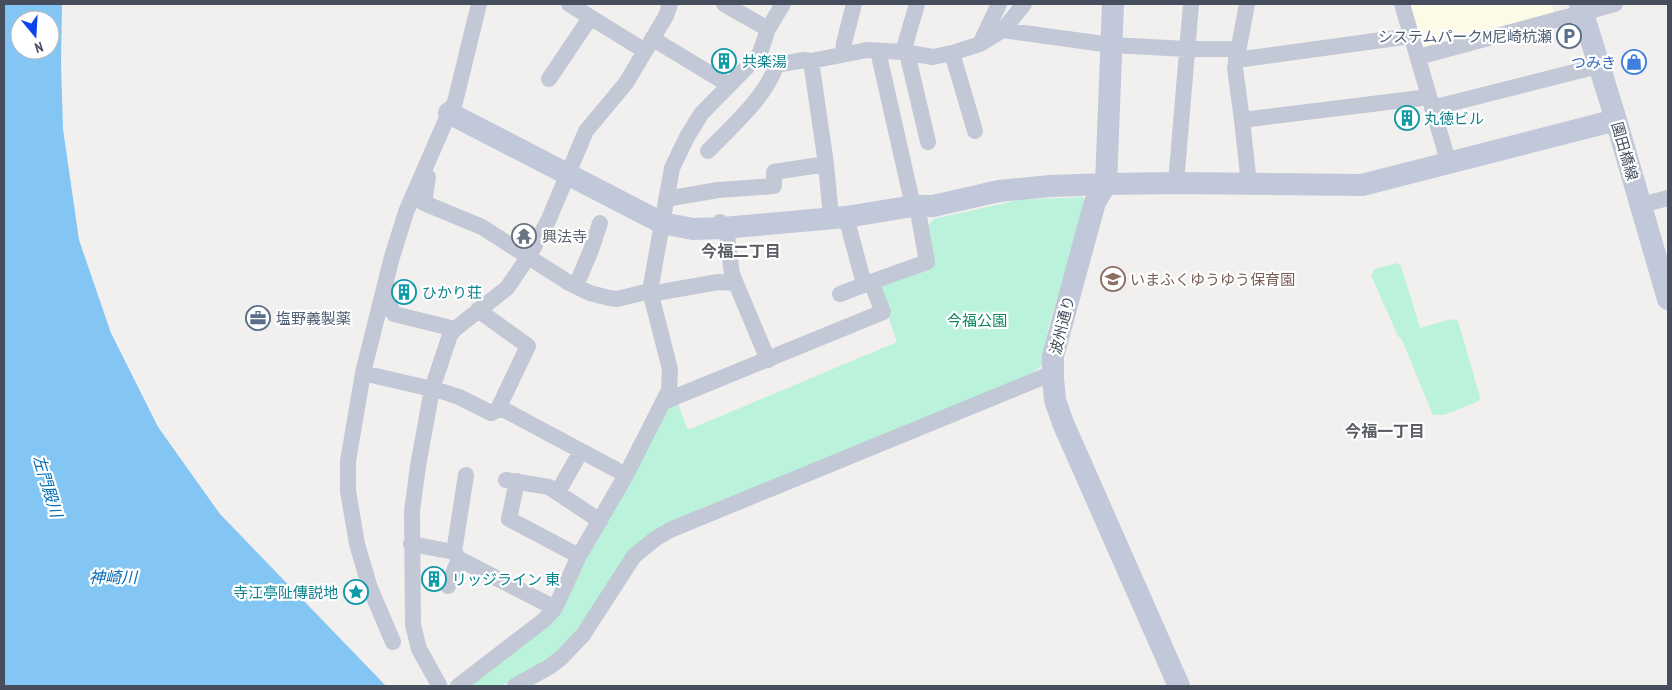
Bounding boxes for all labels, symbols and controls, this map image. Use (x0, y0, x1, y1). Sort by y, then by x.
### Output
north arrow (10, 10, 60, 60)
parking icon: システムパークM尼崎杭瀬 (1556, 23, 1582, 49)
place label: システムパークM尼崎杭瀬 (1378, 27, 1552, 46)
text: N (33, 38, 45, 57)
building icon: 共楽湯 (711, 48, 737, 74)
shop icon: つみき (1621, 49, 1647, 75)
place label: 共楽湯 (742, 52, 787, 71)
place label: つみき (1571, 53, 1616, 72)
building icon: 丸徳ビル (1394, 105, 1420, 131)
place label: 丸徳ビル (1424, 109, 1484, 128)
street label: 園田橋線 (1608, 120, 1642, 182)
temple icon: 興法寺 (511, 223, 537, 249)
place label: 興法寺 (542, 227, 587, 246)
district label: 今福二丁目 (701, 241, 781, 261)
school or university icon: いまふくゆうゆう保育園 (1100, 266, 1126, 292)
place label: いまふくゆうゆう保育園 (1130, 270, 1295, 289)
building icon: ひかり荘 (391, 279, 417, 305)
place label: ひかり荘 (422, 283, 482, 302)
street label: 波州通り (1046, 294, 1078, 356)
office icon: 塩野義製薬 (245, 305, 271, 331)
place label: 塩野義製薬 (276, 309, 351, 328)
park label: 今福公園 (947, 311, 1007, 330)
district label: 今福一丁目 (1345, 421, 1425, 441)
water label: 左門殿川 (29, 452, 68, 521)
building icon: リッジライン 東 (421, 566, 447, 592)
water label: 神崎川 (89, 567, 139, 587)
place label: リッジライン 東 (452, 570, 560, 589)
place icon: 寺江亭阯傳説地 (343, 579, 369, 605)
place label: 寺江亭阯傳説地 (233, 583, 338, 602)

